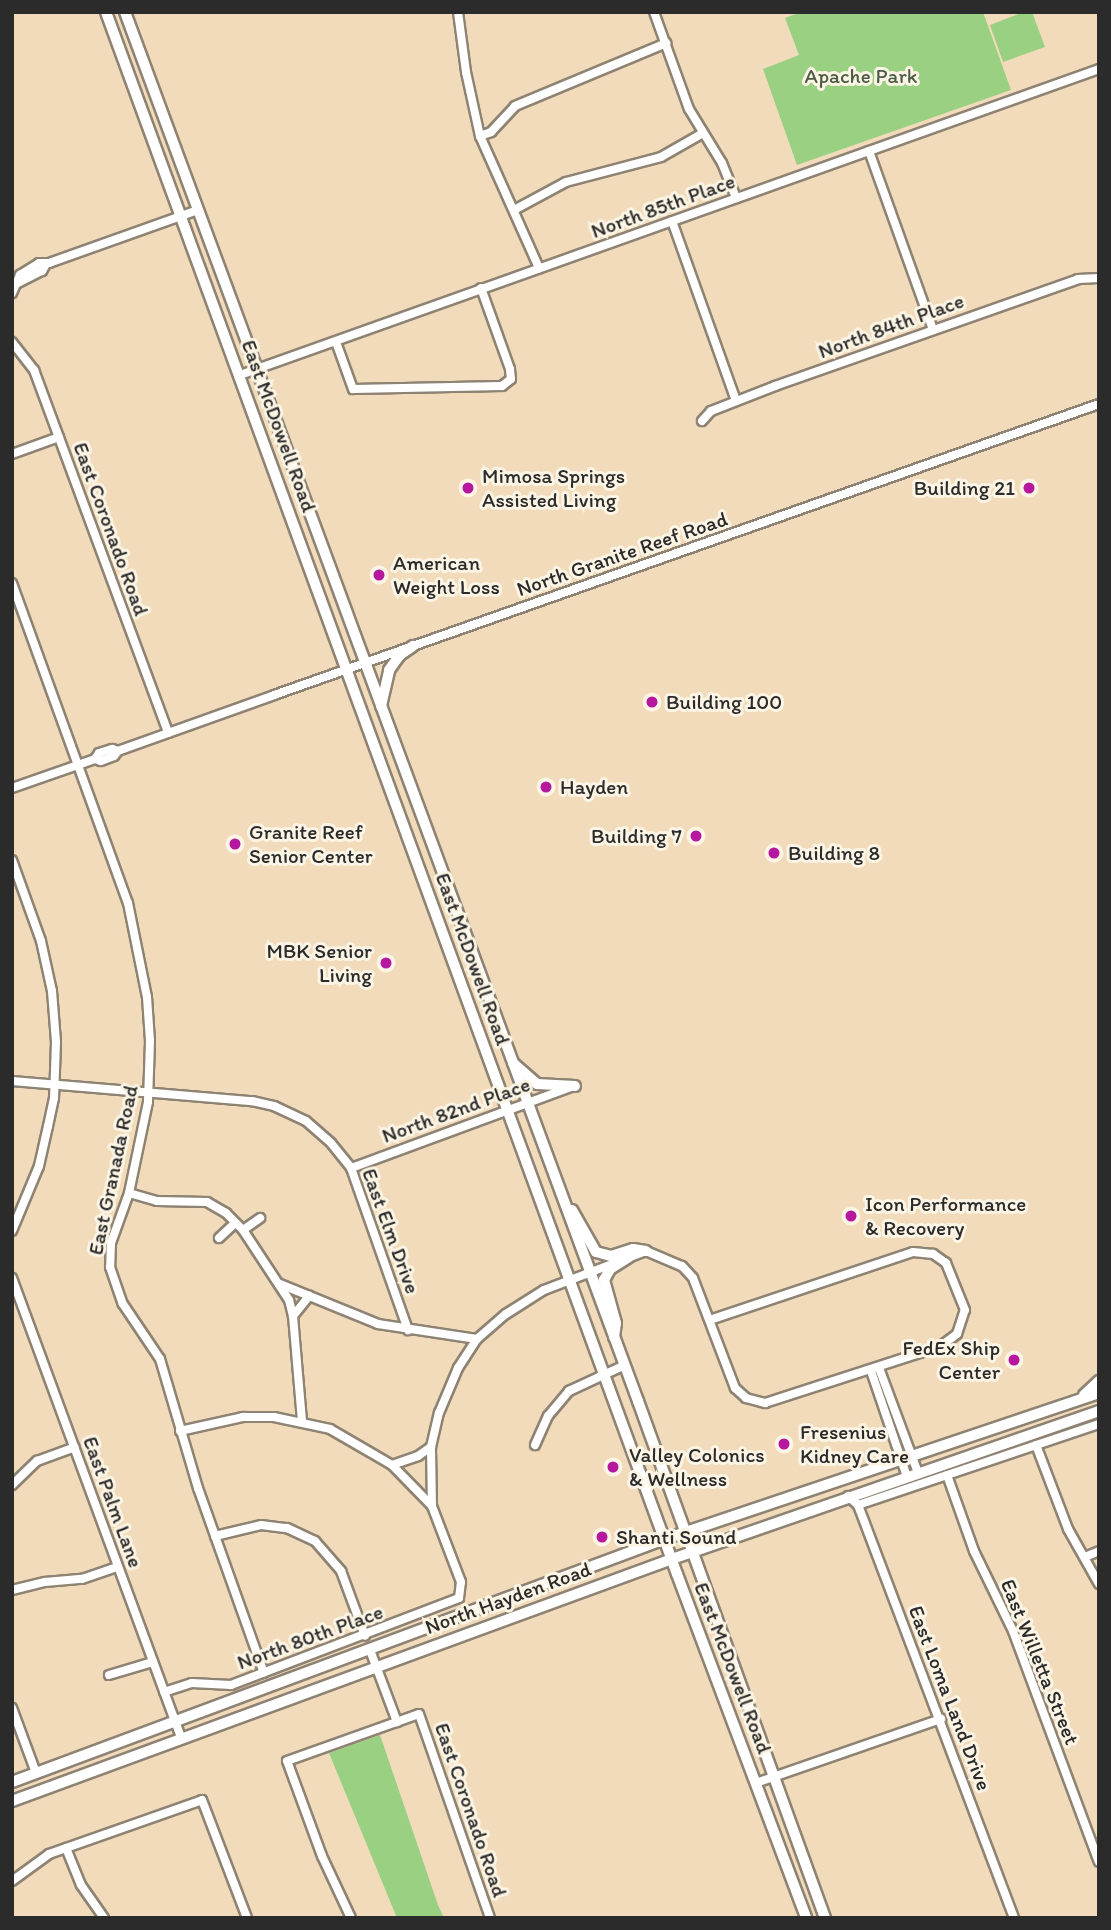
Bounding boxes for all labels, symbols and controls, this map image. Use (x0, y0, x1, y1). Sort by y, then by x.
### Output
park label: Apache Park (805, 63, 917, 89)
street label: North 85th Place (588, 168, 738, 244)
street label: North 84th Place (815, 288, 967, 364)
street label: East McDowell Road (236, 337, 322, 515)
street label: East Coronado Road (68, 439, 154, 619)
place label: Mimosa Springs Assisted Living (482, 463, 625, 513)
place label: Building 21 (914, 475, 1015, 501)
marker: Mimosa Springs Assisted Living (460, 480, 476, 496)
marker: Building 21 (1021, 480, 1037, 496)
street label: North Granite Reef Road (514, 506, 730, 602)
place label: American Weight Loss (393, 550, 500, 600)
marker: American Weight Loss (371, 567, 387, 583)
place label: Building 100 (666, 689, 782, 715)
marker: Building 100 (644, 694, 660, 710)
place label: Hayden (560, 774, 628, 800)
marker: Hayden (538, 779, 554, 795)
place label: Granite Reef Senior Center (249, 819, 373, 869)
place label: Building 7 (591, 823, 682, 849)
marker: Building 7 (688, 828, 704, 844)
marker: Granite Reef Senior Center (227, 836, 243, 852)
place label: Building 8 (788, 840, 880, 866)
marker: Building 8 (766, 845, 782, 861)
street label: East McDowell Road (430, 870, 516, 1048)
place label: MBK Senior Living (266, 938, 372, 988)
marker: MBK Senior Living (378, 955, 394, 971)
street label: North 82nd Place (378, 1072, 534, 1148)
street label: East Granada Road (83, 1083, 143, 1257)
street label: East Elm Drive (357, 1165, 425, 1297)
place label: Icon Performance & Recovery (865, 1191, 1026, 1241)
marker: Icon Performance & Recovery (843, 1208, 859, 1224)
place label: FedEx Ship Center (903, 1335, 1000, 1385)
marker: FedEx Ship Center (1006, 1352, 1022, 1368)
place label: Fresenius Kidney Care (800, 1419, 909, 1469)
street label: East Palm Lane (78, 1433, 148, 1571)
marker: Fresenius Kidney Care (774, 1434, 794, 1454)
place label: Valley Colonics & Wellness (629, 1442, 765, 1492)
marker: Valley Colonics & Wellness (603, 1457, 623, 1477)
place label: Shanti Sound (616, 1524, 736, 1550)
marker: Shanti Sound (594, 1529, 610, 1545)
street label: North Hayden Road (421, 1556, 595, 1640)
street label: East Willetta Street (995, 1576, 1085, 1748)
street label: East McDowell Road (689, 1579, 777, 1757)
street label: North 80th Place (234, 1599, 386, 1675)
street label: East Loma Land Drive (903, 1602, 997, 1794)
street label: East Coronado Road (429, 1720, 513, 1900)

